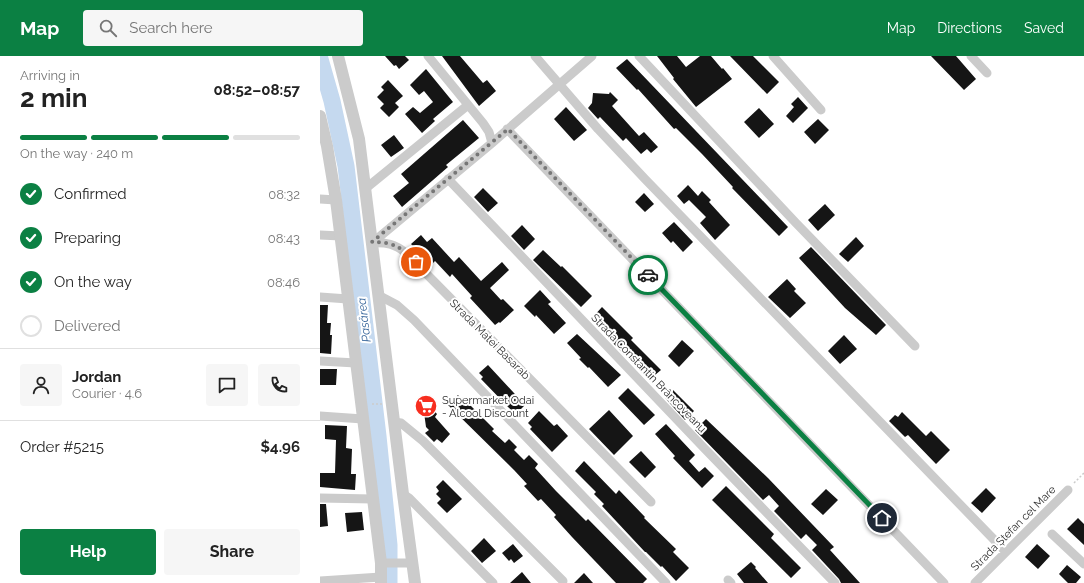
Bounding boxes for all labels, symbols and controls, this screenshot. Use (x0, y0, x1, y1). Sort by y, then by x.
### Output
search box (83, 10, 363, 46)
text: Map (20, 17, 59, 39)
icon: search (97, 17, 119, 39)
text: Search here (129, 19, 213, 37)
text: Map (887, 20, 915, 36)
text: Directions (937, 20, 1002, 36)
text: Saved (1024, 20, 1064, 36)
text: Arriving in (20, 68, 80, 83)
text: 08:52–08:57 (214, 81, 300, 99)
text: 2 min (20, 83, 87, 113)
text: On the way · 240 m (20, 146, 133, 161)
icon: check (20, 183, 42, 205)
text: Confirmed (54, 185, 127, 203)
text: 08:32 (268, 187, 300, 202)
icon: check (20, 227, 42, 249)
text: Preparing (54, 229, 121, 247)
text: 08:43 (268, 231, 300, 246)
pin (399, 245, 433, 279)
icon: bag (405, 251, 427, 273)
courier (628, 255, 668, 295)
icon: car (637, 264, 659, 286)
icon: check (20, 271, 42, 293)
text: On the way (54, 273, 132, 291)
text: 08:46 (267, 275, 300, 290)
water label: Pasărea (354, 297, 374, 343)
street label: Strada Matei Basarab (447, 297, 532, 382)
street label: Strada Constantin Brâncoveanu (588, 311, 709, 435)
text: Delivered (54, 317, 121, 335)
button: person (20, 364, 62, 406)
button: chat (206, 364, 248, 406)
button: phone (258, 364, 300, 406)
text: Jordan (72, 368, 121, 386)
text: Courier · 4.6 (72, 386, 142, 401)
supermarket icon: Supermarket Odai - Alcool Discount (413, 393, 439, 419)
place label: Supermarket Odai - Alcool Discount (442, 394, 534, 420)
text: Order #5215 (20, 438, 104, 456)
text: $4.96 (261, 438, 300, 456)
street label: Strada Ștefan cel Mare (968, 483, 1059, 574)
pin (865, 501, 899, 535)
icon: home (871, 507, 893, 529)
button: Help (20, 529, 156, 575)
button: Share (164, 529, 300, 575)

